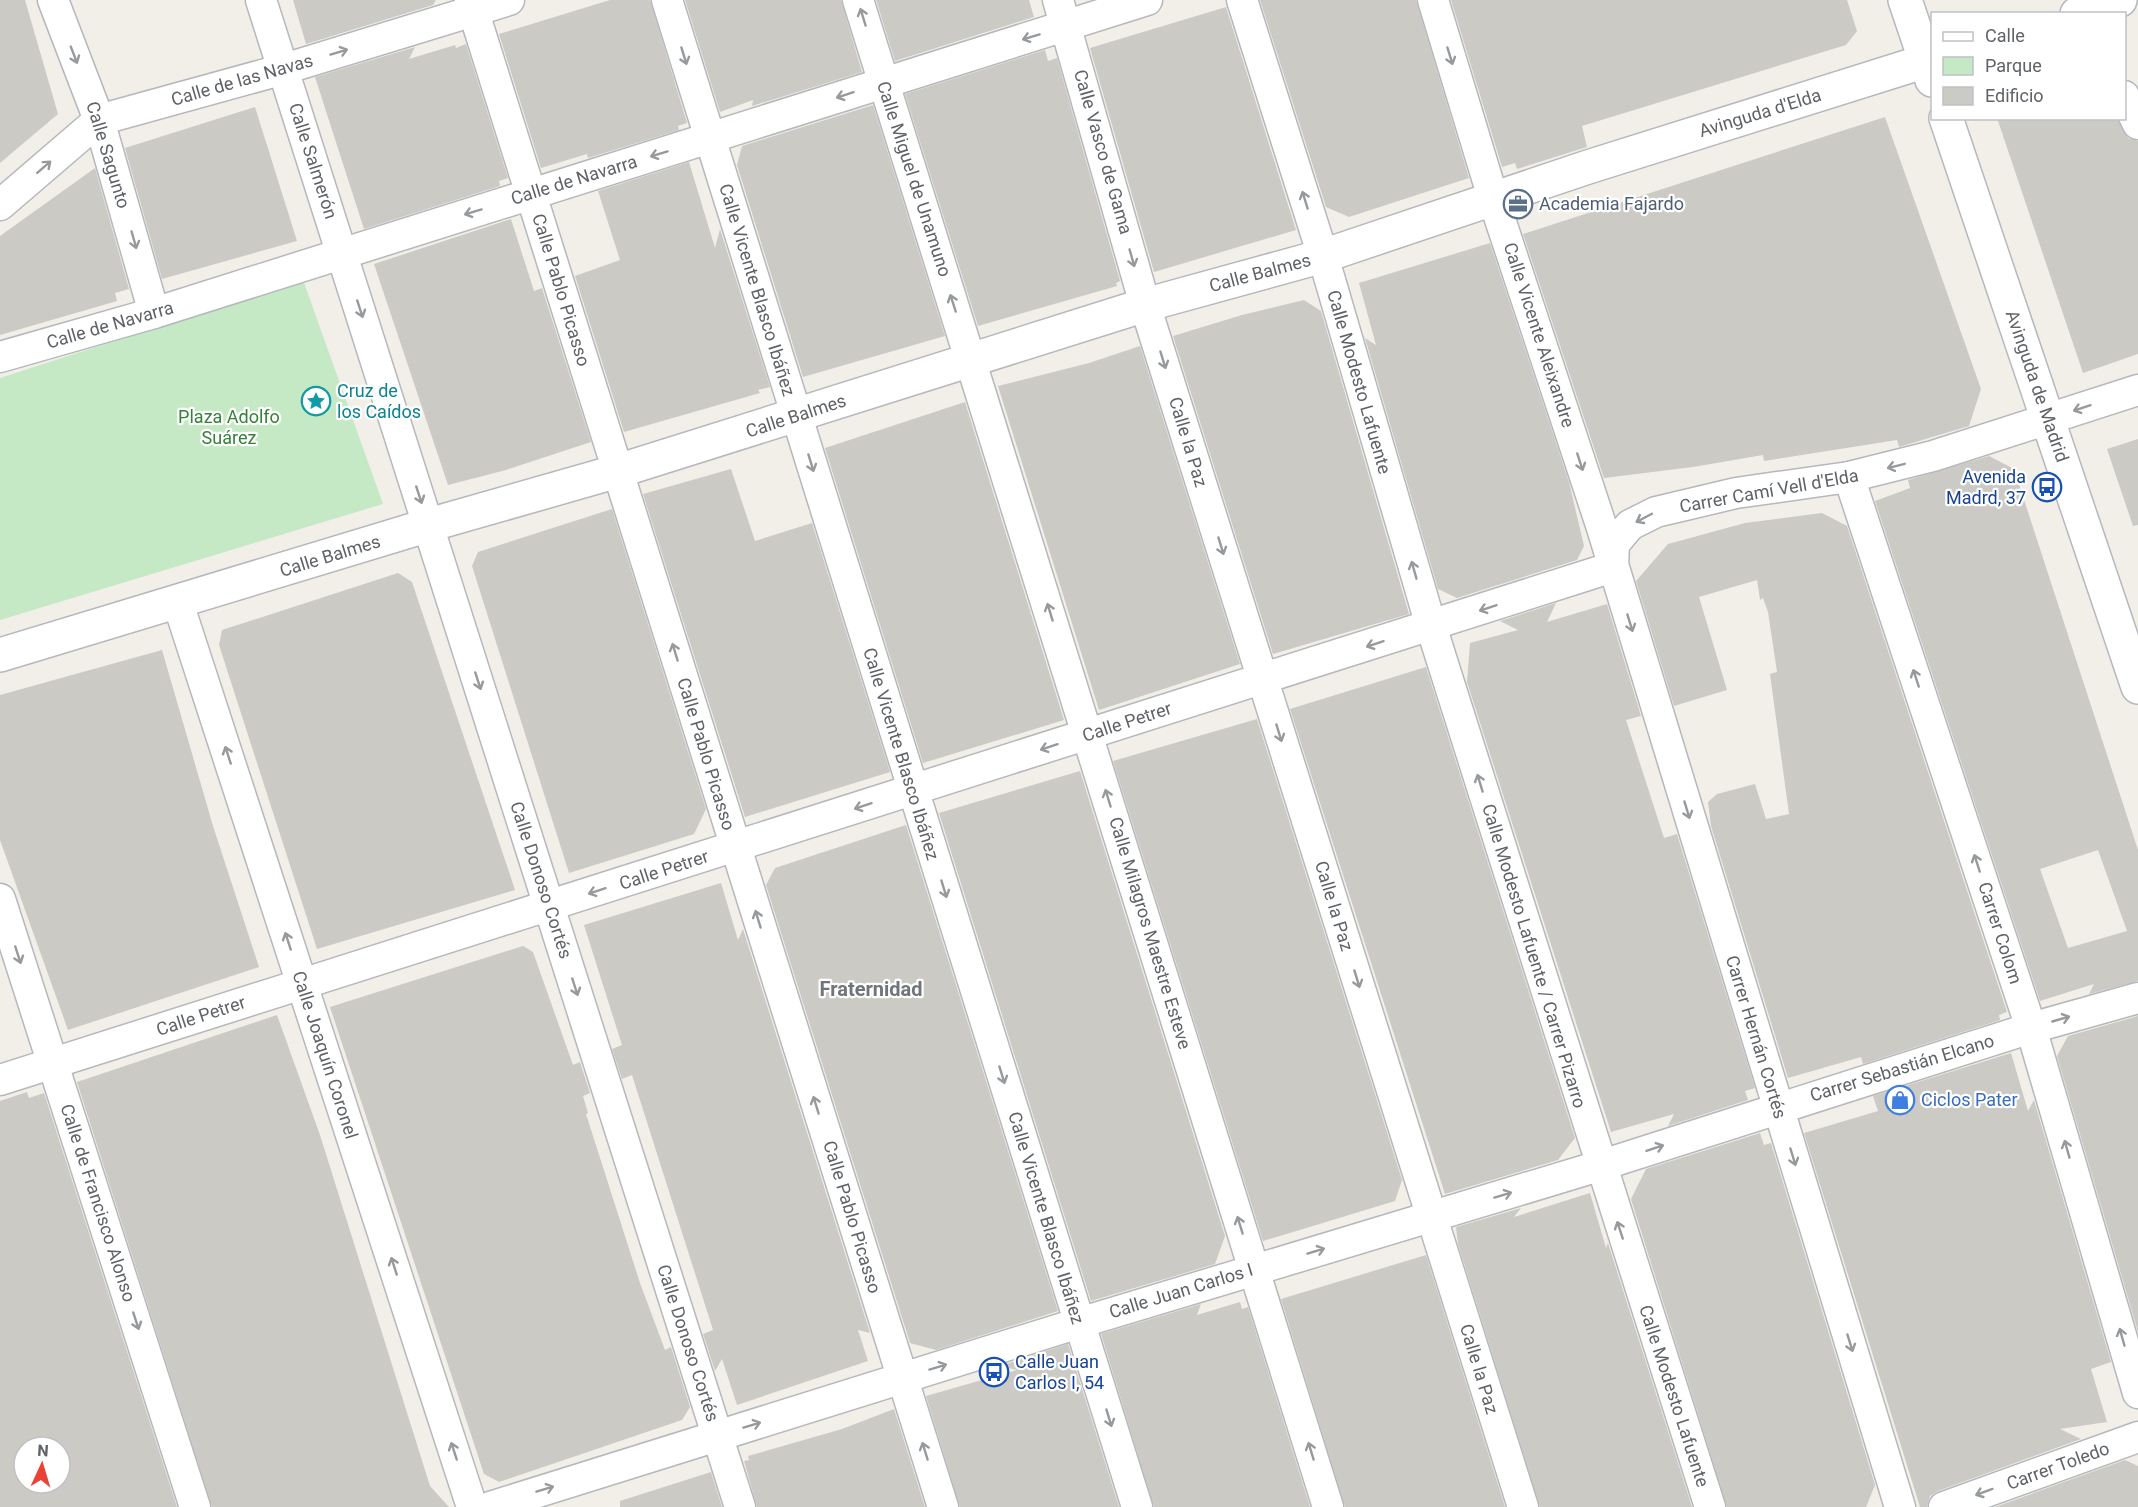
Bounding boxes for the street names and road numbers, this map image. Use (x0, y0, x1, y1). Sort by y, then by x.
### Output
street label: Calle de las Navas (169, 49, 315, 110)
street label: Calle Vasco de Gama (1070, 67, 1137, 237)
street label: Calle Miguel de Unamuno (873, 78, 956, 279)
street label: Avinguda d'Elda (1696, 84, 1823, 141)
street label: Calle Sagunto (82, 99, 135, 211)
street label: Calle Salmerón (285, 100, 342, 221)
street label: Calle de Navarra (508, 150, 640, 209)
street label: Calle Vicente Blasco Ibáñez (715, 181, 800, 399)
street label: Calle Pablo Picasso (528, 211, 595, 369)
street label: Calle Vicente Aleixandre (1500, 240, 1579, 430)
street label: Calle Balmes (1207, 249, 1313, 296)
street label: Calle Modesto Lafuente (1323, 288, 1396, 476)
street label: Calle de Navarra (44, 296, 176, 353)
street label: Avinguda de Madrid (2002, 307, 2073, 465)
street label: Calle Balmes (743, 389, 849, 442)
street label: Calle la Paz (1165, 394, 1212, 489)
street label: Carrer Camí Vell d'Elda (1678, 464, 1860, 517)
street label: Calle Balmes (277, 530, 383, 581)
street label: Calle Vicente Blasco Ibáñez (859, 645, 944, 863)
street label: Calle Pablo Picasso (673, 675, 740, 833)
street label: Calle Petrer (1080, 697, 1174, 746)
street label: Calle Donoso Cortés (506, 799, 577, 961)
street label: Calle Modesto Lafuente / Carrer Pizarro (1478, 801, 1591, 1111)
street label: Calle Milagros Maestre Esteve (1105, 814, 1196, 1052)
street label: Calle Petrer (617, 845, 711, 894)
street label: Calle la Paz (1311, 858, 1358, 953)
street label: Carrer Colom (1974, 879, 2027, 987)
street label: Carrer Hernán Cortés (1722, 953, 1791, 1121)
street label: Calle Joaquín Coronel (288, 968, 363, 1141)
street label: Calle Petrer (154, 991, 248, 1040)
street label: Carrer Sebastián Elcano (1807, 1029, 1997, 1106)
street label: Calle de Francisco Alonso (57, 1101, 140, 1304)
street label: Calle Vicente Blasco Ibáñez (1004, 1109, 1089, 1327)
street label: Calle Pablo Picasso (819, 1138, 886, 1296)
street label: Calle Juan Carlos I (1106, 1259, 1255, 1322)
street label: Calle Donoso Cortés (653, 1262, 724, 1424)
street label: Calle Modesto Lafuente (1635, 1302, 1714, 1490)
street label: Calle la Paz (1456, 1321, 1503, 1416)
street label: Carrer Toledo (2004, 1437, 2112, 1494)

